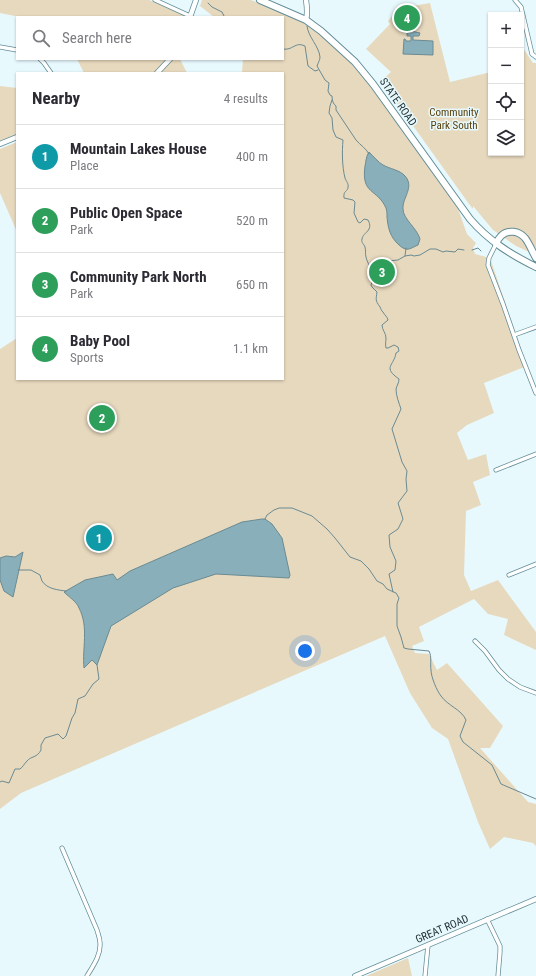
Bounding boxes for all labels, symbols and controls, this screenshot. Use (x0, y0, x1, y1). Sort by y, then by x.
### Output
pin: 4 (394, 3, 420, 33)
map controls (488, 12, 524, 156)
button: + (488, 12, 524, 48)
search box (16, 16, 284, 60)
icon: search (30, 27, 52, 49)
text: Search here (62, 29, 132, 47)
button: − (488, 48, 524, 84)
street label: STATE ROAD (377, 76, 419, 128)
button: locate (488, 84, 524, 120)
text: Nearby (32, 88, 80, 108)
text: 4 results (224, 91, 268, 106)
park label: Community Park South (429, 106, 479, 132)
button: layers (488, 120, 524, 156)
text: Mountain Lakes House (70, 140, 207, 158)
text: 1 (42, 149, 48, 164)
text: 400 m (236, 149, 268, 164)
text: Place (70, 158, 99, 173)
text: Public Open Space (70, 204, 182, 222)
text: 2 (42, 213, 48, 228)
text: 520 m (236, 213, 268, 228)
text: Park (70, 222, 93, 237)
pin: 3 (369, 257, 395, 287)
text: Community Park North (70, 268, 207, 286)
text: 3 (42, 277, 48, 292)
text: 650 m (236, 277, 268, 292)
text: Park (70, 286, 93, 301)
text: Baby Pool (70, 332, 130, 350)
text: 4 (42, 341, 48, 356)
text: 1.1 km (233, 341, 268, 356)
text: Sports (70, 350, 104, 365)
pin: 2 (89, 403, 115, 433)
pin: 1 (86, 523, 112, 553)
your location (295, 641, 315, 661)
street label: GREAT ROAD (413, 912, 471, 946)

